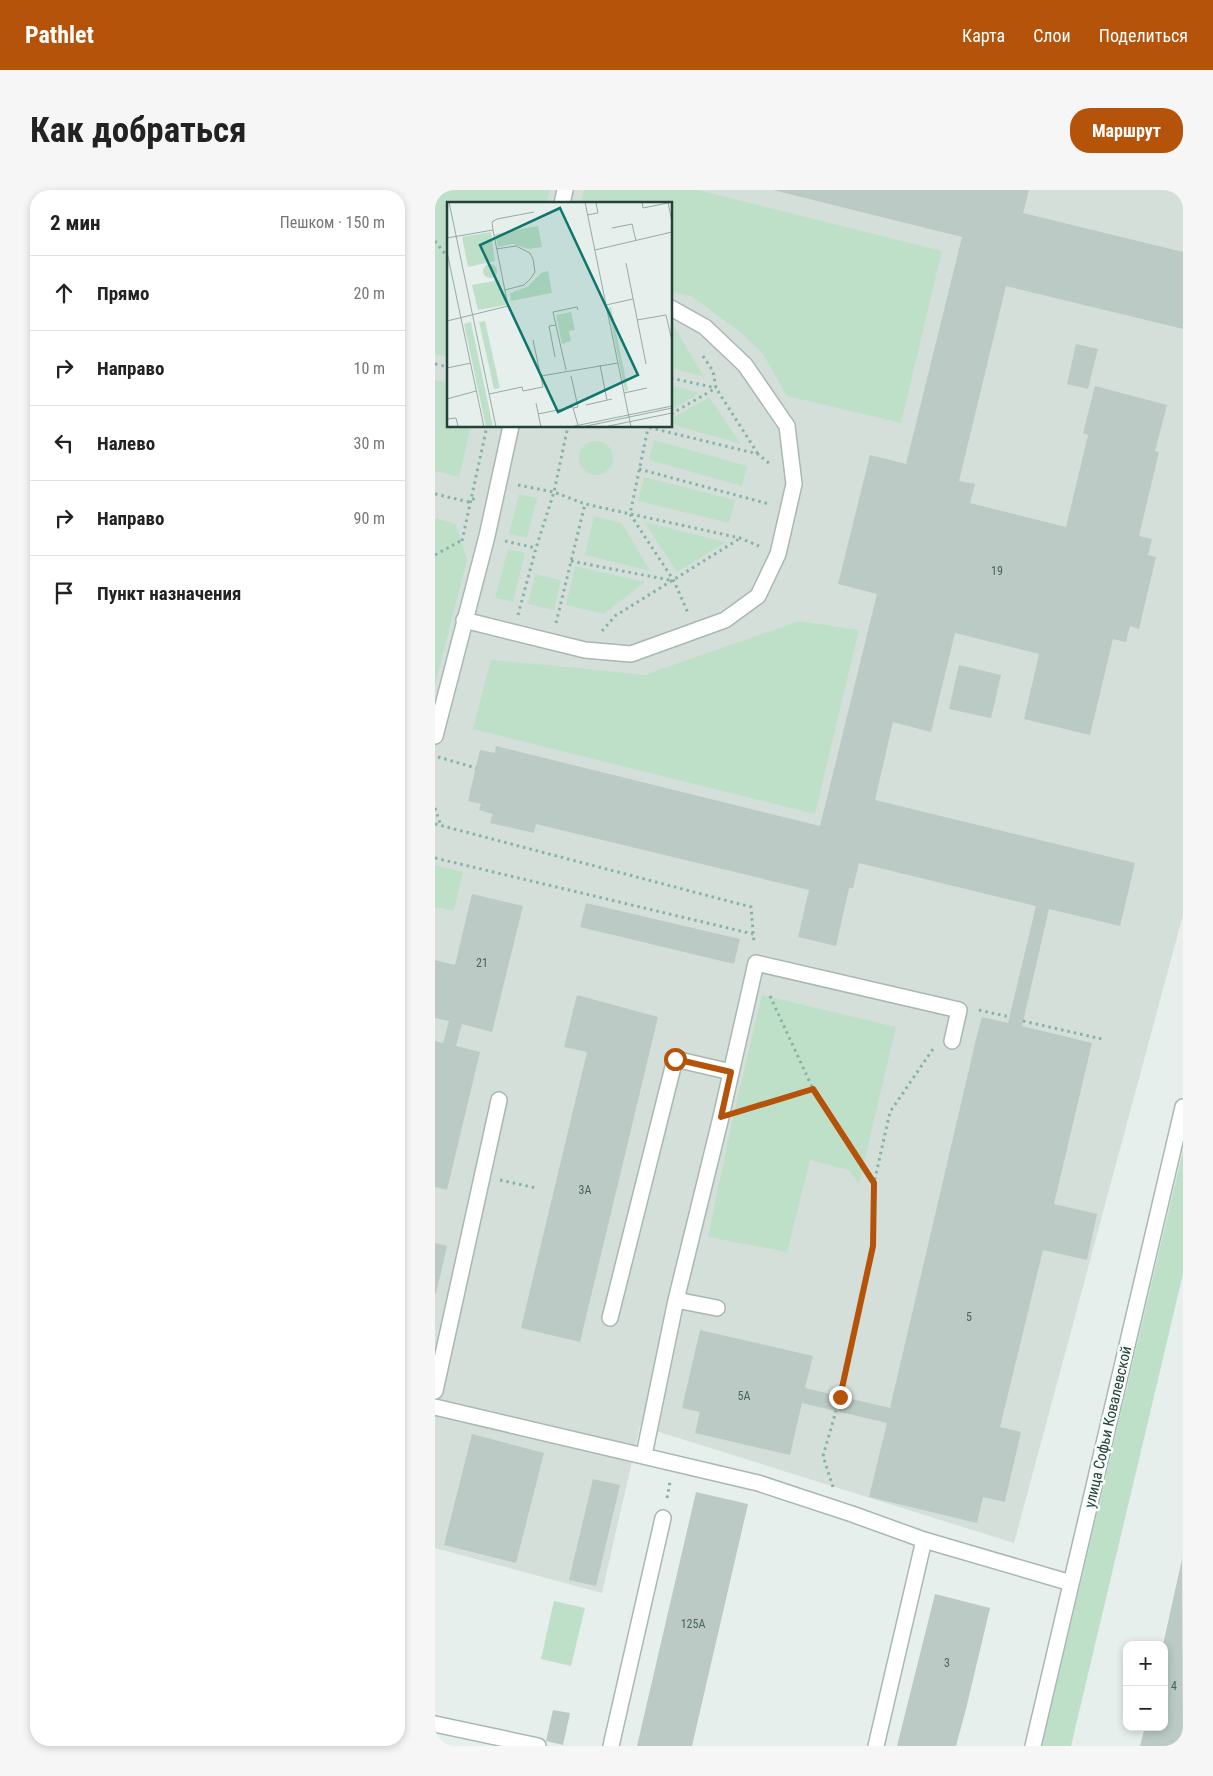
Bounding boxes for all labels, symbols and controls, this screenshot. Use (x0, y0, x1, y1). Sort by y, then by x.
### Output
text: Pathlet (25, 21, 94, 49)
text: Карта (962, 25, 1005, 46)
text: Слои (1033, 25, 1071, 46)
text: Поделиться (1099, 25, 1188, 46)
button: Маршрут (1070, 108, 1183, 153)
text: Как добраться (30, 110, 246, 151)
inset map (447, 202, 673, 428)
text: 2 мин (50, 211, 100, 235)
text: Пешком · 150 m (280, 213, 385, 232)
icon: ahead (50, 279, 78, 307)
text: Прямо (97, 282, 150, 305)
text: 20 m (353, 284, 385, 303)
icon: right (50, 354, 78, 382)
text: Направо (97, 357, 164, 380)
text: 10 m (353, 359, 385, 378)
icon: left (50, 429, 78, 457)
text: Налево (97, 432, 155, 455)
text: 30 m (353, 434, 385, 453)
icon: right (50, 504, 78, 532)
text: Направо (97, 507, 164, 530)
text: 90 m (353, 509, 385, 528)
house number: 19 (991, 564, 1003, 578)
icon: arrive (50, 579, 78, 607)
text: Пункт назначения (97, 582, 241, 605)
house number: 21 (476, 956, 488, 970)
route start (664, 1048, 687, 1071)
house number: 3А (579, 1183, 592, 1197)
house number: 5 (966, 1310, 972, 1324)
street label: улица Софьи Ковалевской (1081, 1344, 1135, 1510)
route end (829, 1386, 852, 1409)
house number: 5А (738, 1389, 751, 1403)
house number: 125А (681, 1617, 705, 1631)
map controls (1123, 1641, 1168, 1731)
button: + (1123, 1641, 1168, 1686)
house number: 3 (944, 1656, 950, 1670)
house number: 4 (1171, 1679, 1177, 1693)
button: − (1123, 1686, 1168, 1731)

